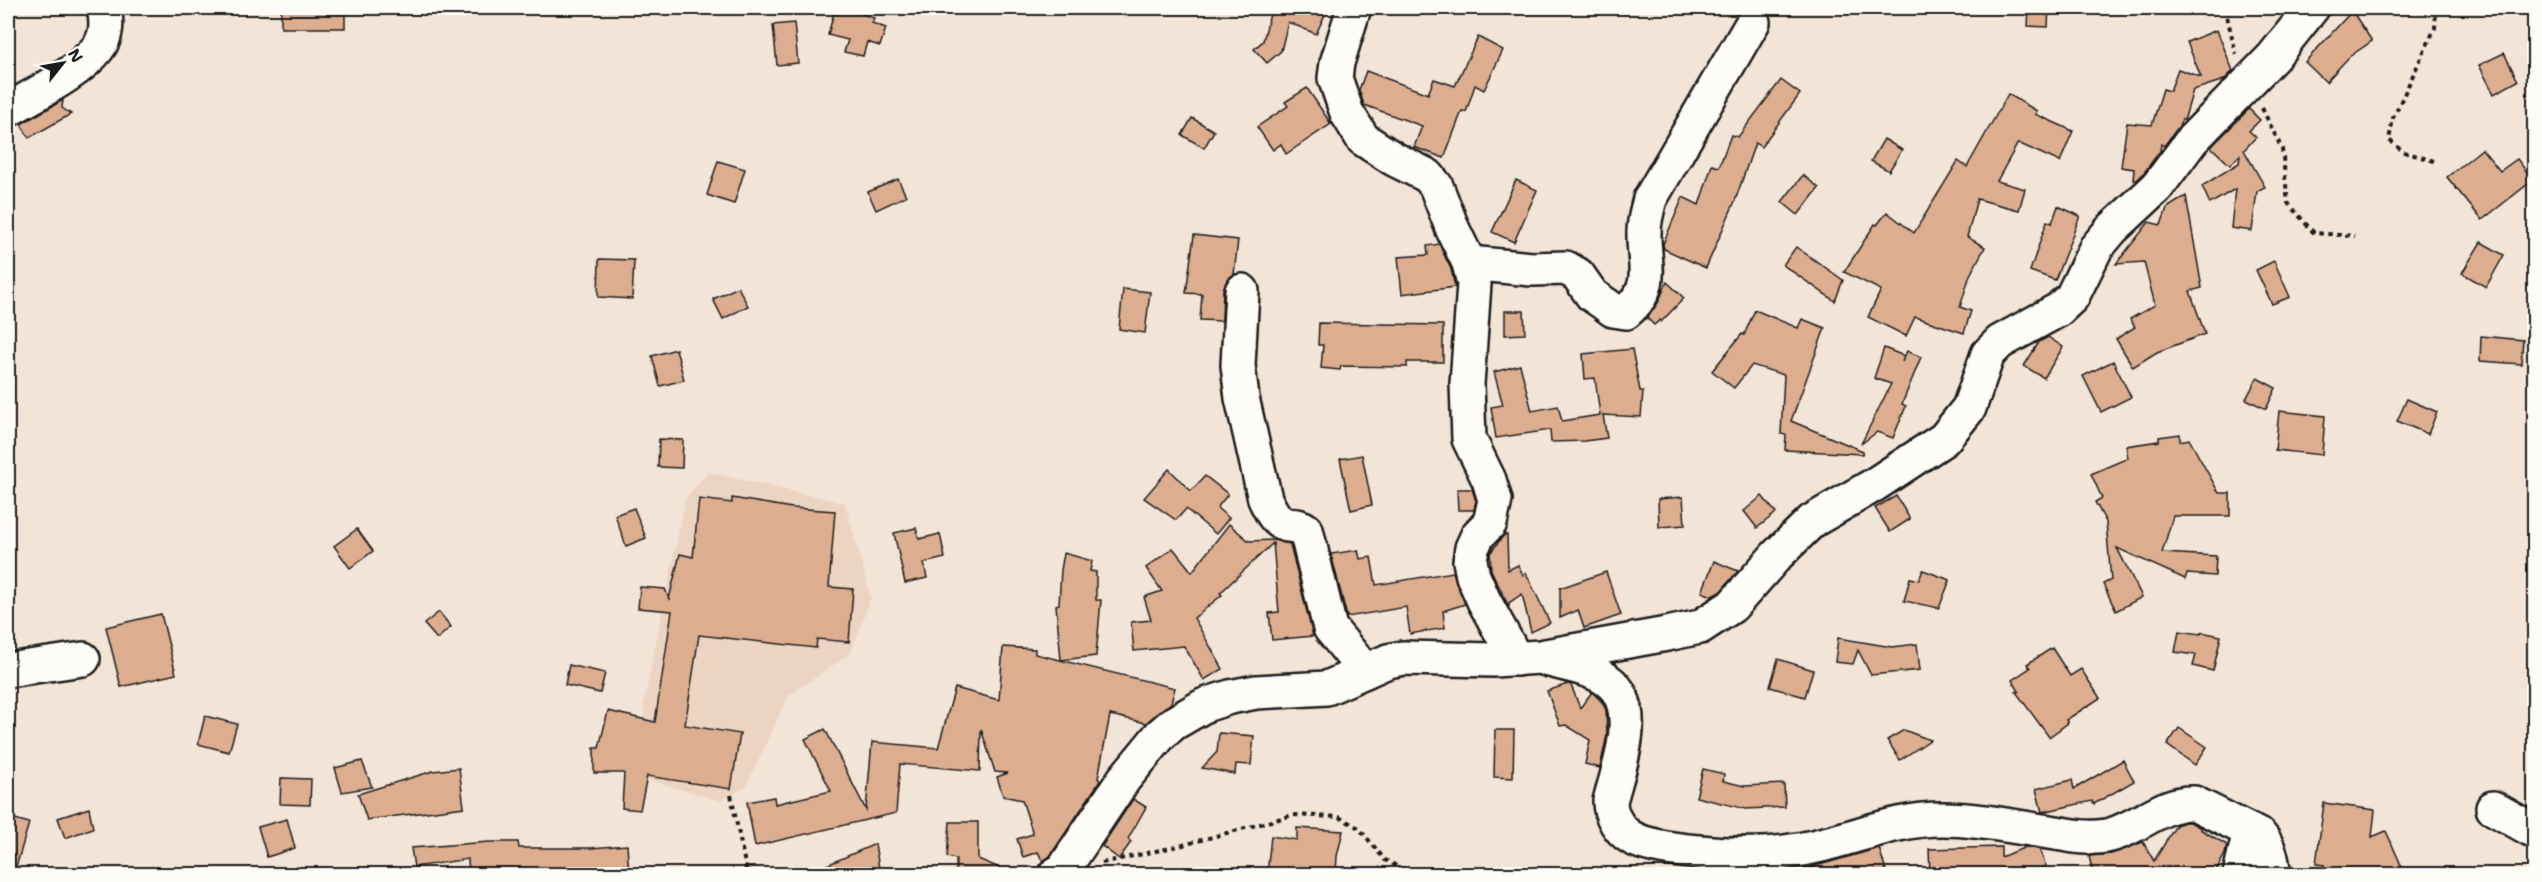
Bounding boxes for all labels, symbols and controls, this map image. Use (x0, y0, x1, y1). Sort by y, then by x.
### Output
north arrow (33, 33, 93, 93)
text: N (63, 45, 88, 66)

